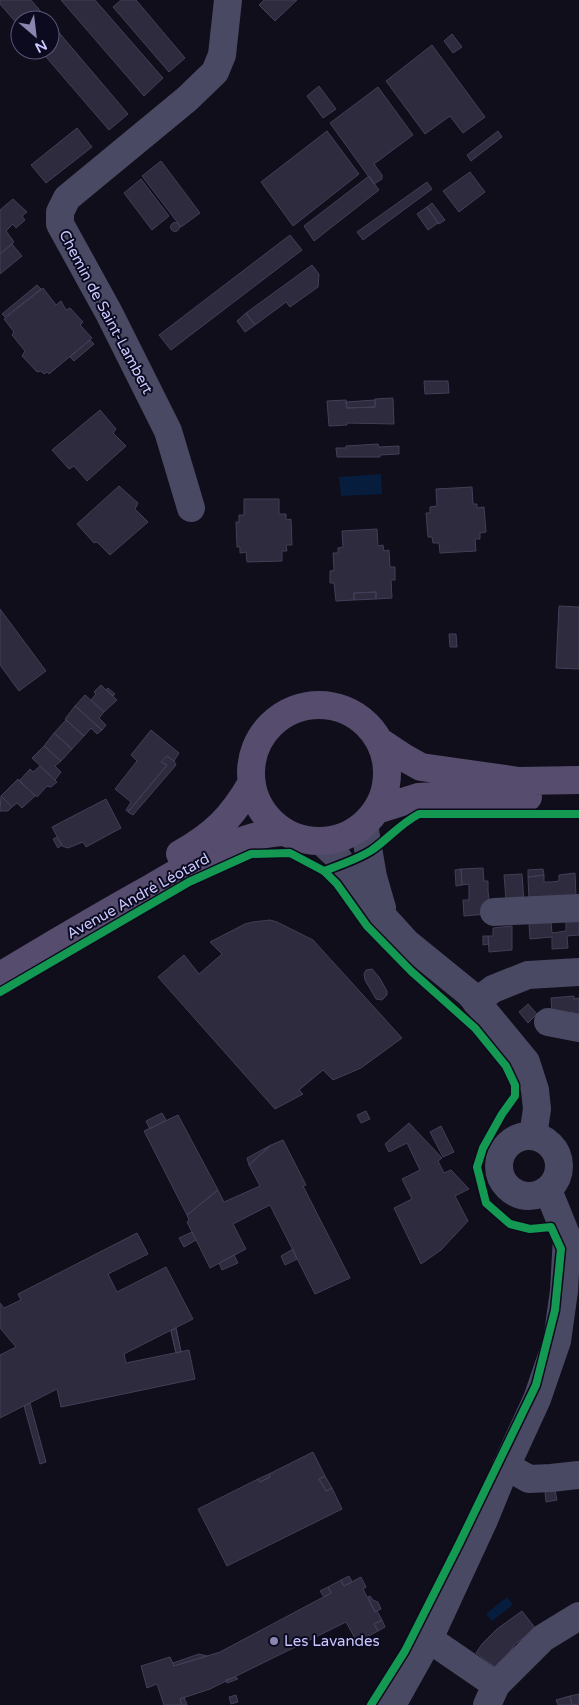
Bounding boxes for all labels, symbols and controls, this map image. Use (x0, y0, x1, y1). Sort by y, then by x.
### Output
north arrow (10, 10, 60, 60)
text: N (32, 36, 50, 56)
street label: Chemin de Saint-Lambert (55, 227, 157, 397)
street label: Avenue André Léotard (63, 849, 213, 943)
place label: Les Lavandes (284, 1632, 380, 1650)
marker: Les Lavandes (268, 1635, 280, 1647)

